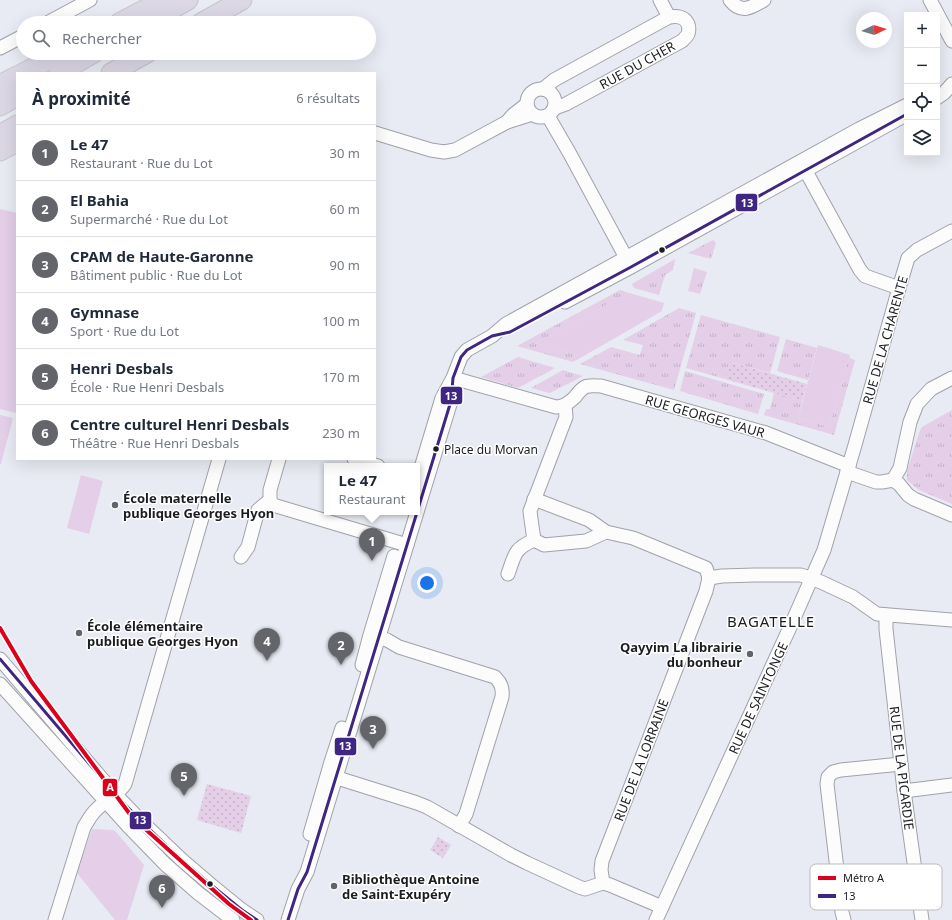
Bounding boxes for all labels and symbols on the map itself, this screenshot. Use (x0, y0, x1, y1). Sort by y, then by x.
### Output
north arrow (856, 12, 892, 48)
street label: RUE DU CHER (596, 37, 678, 93)
line badge: 13 (735, 193, 758, 212)
text: 13 (741, 195, 753, 210)
unlabelled marker (657, 245, 667, 255)
street label: RUE DE LA CHARENTE (858, 274, 912, 406)
line badge: 13 (440, 386, 463, 405)
text: 13 (445, 388, 457, 403)
street label: RUE GEORGES VAUR (643, 390, 767, 442)
place label: Place du Morvan (444, 441, 538, 458)
marker: Place du Morvan (431, 444, 441, 454)
place label: École maternelle publique Georges Hyon (123, 489, 274, 522)
marker: École maternelle publique Georges Hyon (110, 500, 120, 510)
pin: 1 (359, 528, 385, 561)
your location (417, 573, 437, 593)
district label: BAGATELLE (727, 611, 815, 631)
place label: École élémentaire publique Georges Hyon (87, 617, 238, 650)
marker: École élémentaire publique Georges Hyon (74, 628, 84, 638)
pin: 4 (254, 628, 280, 661)
pin: 2 (328, 632, 354, 665)
place label: Qayyim La librairie du bonheur (620, 638, 742, 671)
street label: RUE DE SAINTONGE (724, 639, 792, 757)
marker: Qayyim La librairie du bonheur (745, 649, 755, 659)
street label: RUE DE LA LORRAINE (609, 696, 673, 824)
street label: RUE DE LA PICARDIE (885, 705, 919, 831)
pin: 3 (360, 716, 386, 749)
line badge: 13 (334, 737, 357, 756)
text: 13 (339, 738, 351, 753)
pin: 5 (171, 763, 197, 796)
line badge: A (102, 778, 118, 797)
text: A (106, 779, 114, 794)
line badge: 13 (129, 811, 152, 830)
text: 13 (134, 812, 146, 827)
legend (810, 864, 942, 910)
place label: Bibliothèque Antoine de Saint-Exupéry (342, 870, 480, 903)
text: Métro A (843, 870, 885, 885)
pin: 6 (149, 875, 175, 908)
unlabelled marker (205, 879, 215, 889)
marker: Bibliothèque Antoine de Saint-Exupéry (329, 881, 339, 891)
text: 13 (843, 888, 856, 903)

